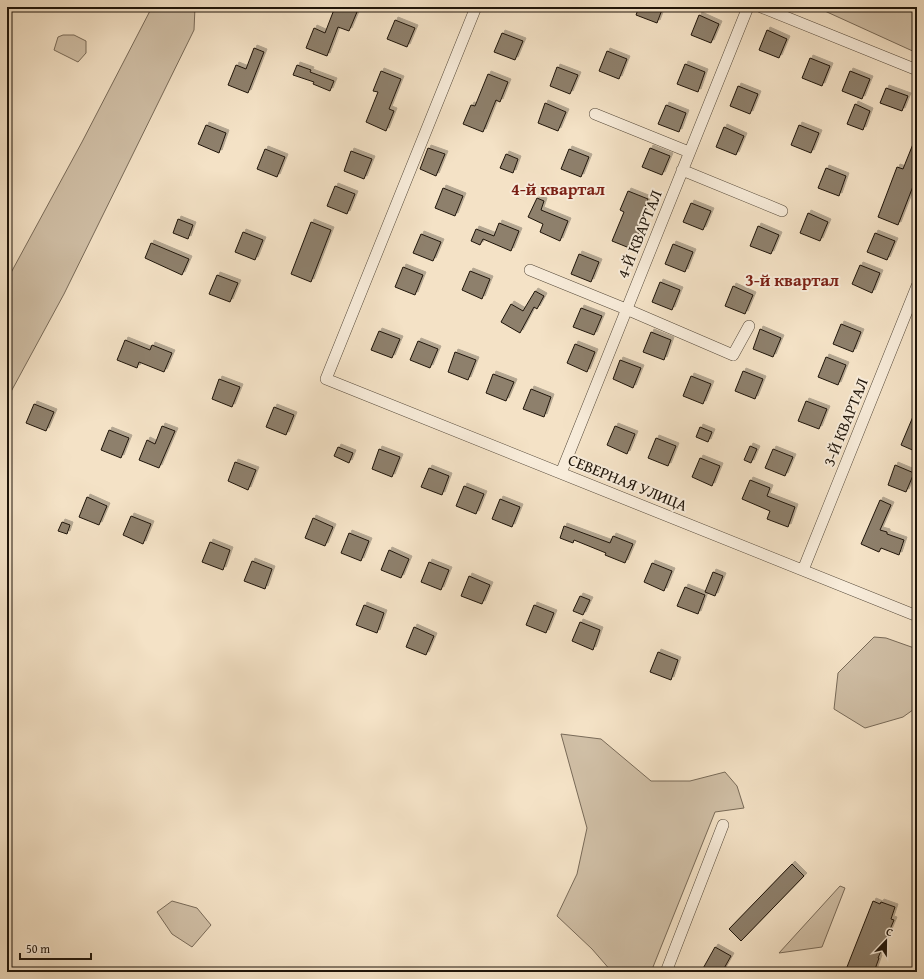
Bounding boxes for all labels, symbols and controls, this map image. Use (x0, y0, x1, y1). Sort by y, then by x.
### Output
district label: 4-й квартал (511, 176, 605, 201)
street label: 4-Й КВАРТАЛ (610, 186, 668, 282)
district label: 3-й квартал (745, 267, 839, 292)
street label: 3-Й КВАРТАЛ (816, 374, 874, 470)
street label: СЕВЕРНАЯ УЛИЦА (565, 447, 691, 517)
north arrow (866, 921, 906, 961)
text: С (884, 923, 896, 940)
scale bar (20, 935, 91, 961)
text: 50 m (26, 940, 50, 957)

